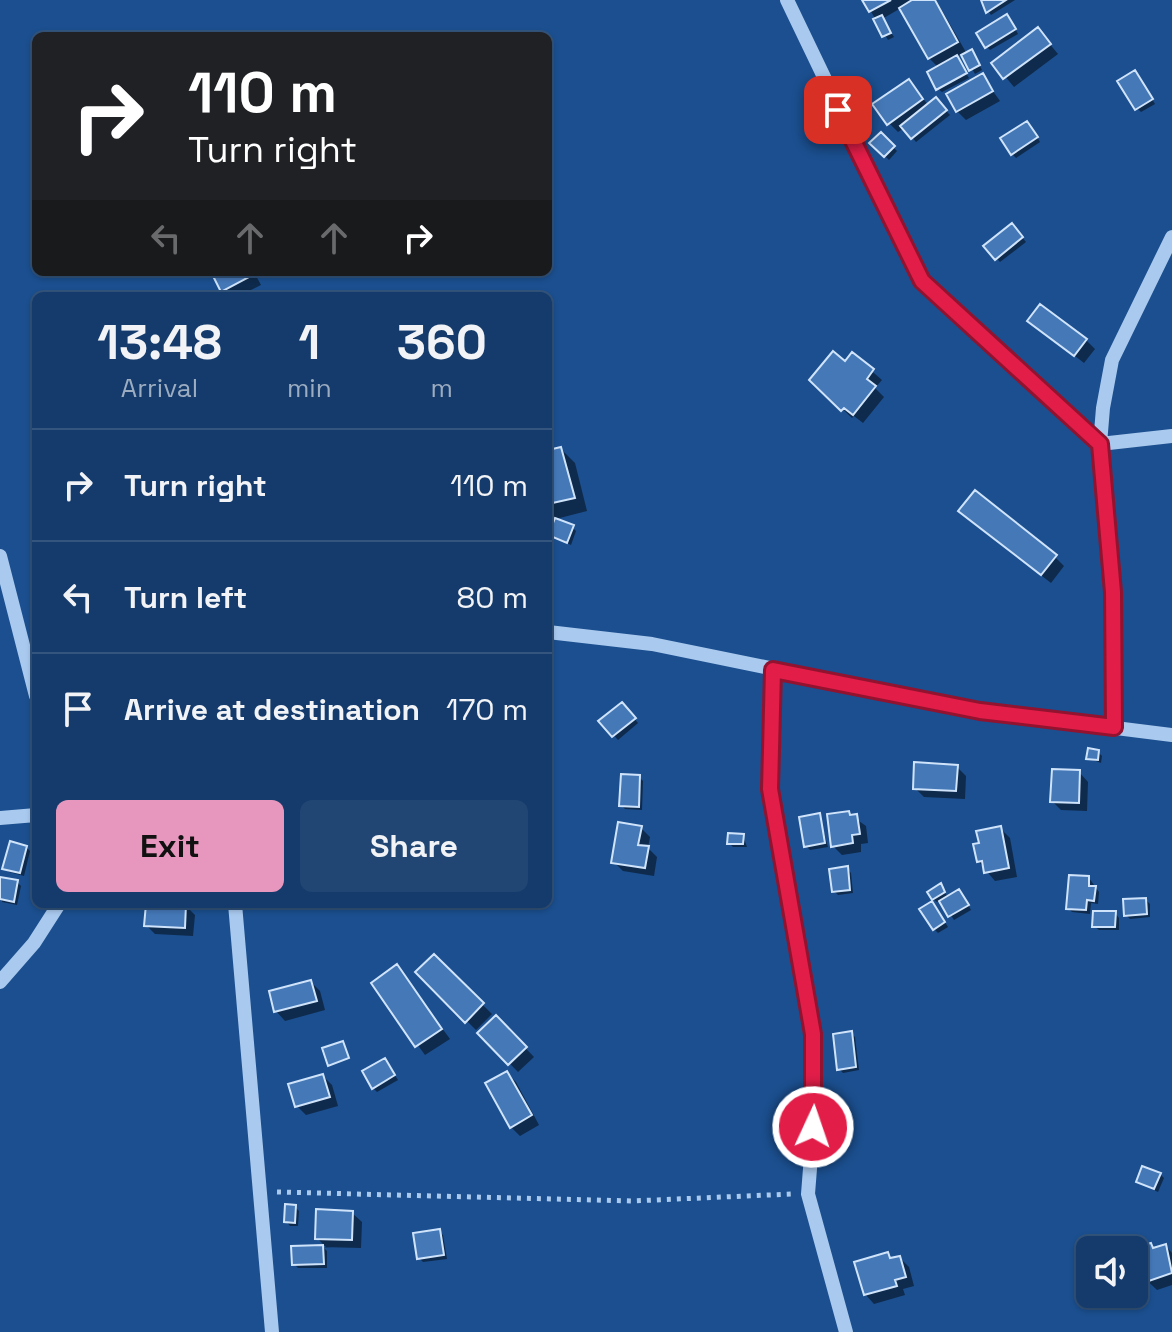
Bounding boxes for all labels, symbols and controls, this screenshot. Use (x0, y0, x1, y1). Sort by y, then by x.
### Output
text: 110 m (188, 57, 337, 128)
icon: right (56, 64, 160, 168)
pin (804, 76, 872, 144)
icon: arrive (816, 88, 860, 132)
text: Turn right (188, 127, 357, 173)
icon: left (144, 216, 188, 260)
icon: ahead (228, 216, 272, 260)
icon: ahead (312, 216, 356, 260)
icon: right (396, 216, 440, 260)
text: 13:48 (97, 312, 222, 373)
text: 1 (298, 312, 320, 373)
text: 360 (397, 312, 487, 373)
text: Arrival (121, 371, 198, 405)
text: min (287, 371, 332, 405)
text: m (431, 371, 453, 405)
icon: right (56, 463, 100, 507)
text: Turn right (124, 466, 267, 505)
text: 110 m (450, 466, 528, 505)
icon: left (56, 575, 100, 619)
text: Turn left (124, 578, 247, 617)
text: 80 m (457, 578, 528, 617)
icon: arrive (56, 687, 100, 731)
text: Arrive at destination (124, 690, 420, 729)
text: 170 m (446, 690, 528, 729)
button: Exit (56, 800, 284, 892)
button: Share (300, 800, 528, 892)
position arrow (771, 1085, 855, 1169)
map controls (1076, 1236, 1148, 1308)
button: sound (1076, 1236, 1148, 1308)

